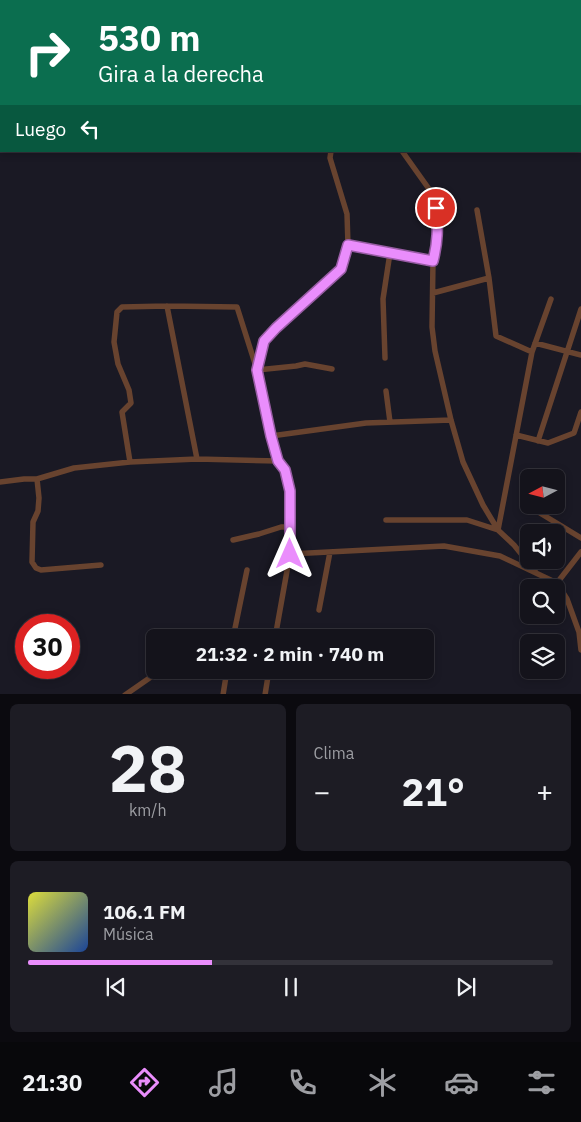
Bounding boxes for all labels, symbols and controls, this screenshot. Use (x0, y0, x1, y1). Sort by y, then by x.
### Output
text: 530 m (98, 15, 201, 61)
icon: right (15, 20, 80, 85)
text: Gira a la derecha (98, 59, 264, 88)
icon: left (76, 115, 104, 143)
text: Luego (15, 117, 66, 141)
pin (415, 187, 457, 229)
icon: arrive (422, 194, 450, 222)
north arrow (520, 469, 565, 514)
map controls (520, 469, 565, 679)
button: sound (520, 524, 565, 569)
position arrow (263, 527, 315, 579)
button: search (520, 579, 565, 624)
speed limit sign: 30 (15, 614, 80, 679)
button: layers (520, 634, 565, 679)
text: 21:32 · 2 min · 740 m (196, 642, 384, 666)
text: 28 (109, 725, 187, 810)
text: Clima (314, 743, 354, 763)
text: 21° (402, 767, 465, 816)
text: − (314, 773, 330, 810)
text: + (536, 773, 553, 810)
text: km/h (129, 800, 167, 820)
text: 106.1 FM (103, 900, 186, 924)
text: Música (103, 924, 153, 944)
icon: previous (102, 973, 130, 1001)
icon: pause (277, 973, 305, 1001)
icon: next (452, 973, 480, 1001)
icon: directions (127, 1065, 162, 1100)
icon: music (206, 1065, 241, 1100)
icon: phone (285, 1065, 320, 1100)
icon: climate (365, 1065, 400, 1100)
icon: car (444, 1065, 479, 1100)
icon: filters (524, 1065, 559, 1100)
text: 21:30 (22, 1068, 82, 1097)

